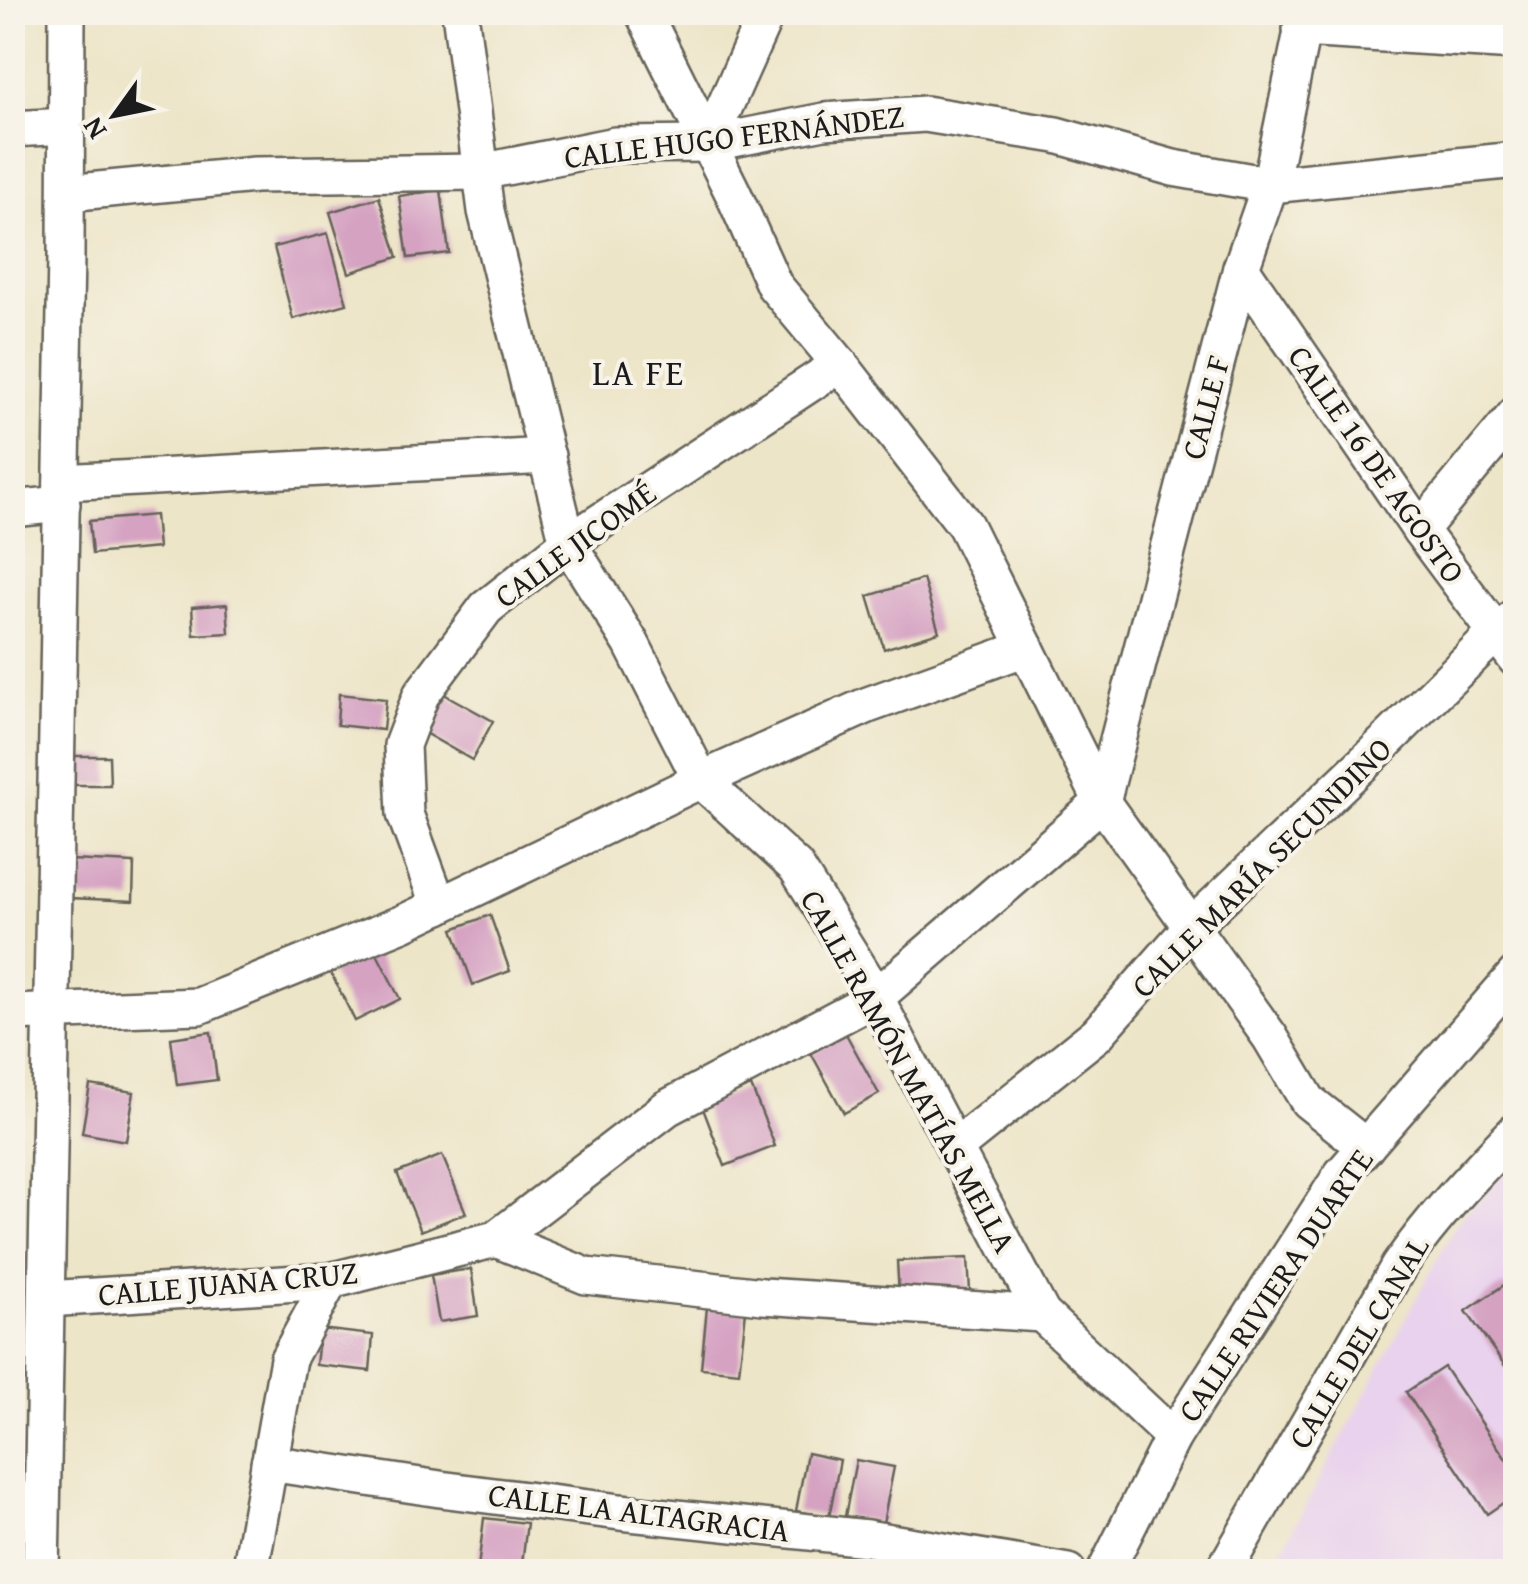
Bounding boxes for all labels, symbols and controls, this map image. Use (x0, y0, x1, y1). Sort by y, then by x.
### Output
north arrow (65, 65, 165, 165)
street label: CALLE HUGO FERNÁNDEZ (561, 92, 907, 180)
text: N (71, 110, 116, 148)
street label: CALLE 16 DE AGOSTO (1277, 335, 1477, 593)
district label: LA FE (592, 347, 686, 398)
street label: CALLE F (1169, 350, 1241, 464)
street label: CALLE JICOMÉ (485, 469, 665, 619)
street label: CALLE MARÍA SECUNDINO (1120, 726, 1402, 1008)
street label: CALLE RAMÓN MATÍAS MELLA (789, 881, 1029, 1262)
street label: CALLE RIVIERA DUARTE (1166, 1139, 1384, 1431)
street label: CALLE DEL CANAL (1276, 1227, 1440, 1457)
street label: CALLE JUANA CRUZ (96, 1248, 360, 1318)
street label: CALLE LA ALTAGRACIA (486, 1470, 793, 1554)

